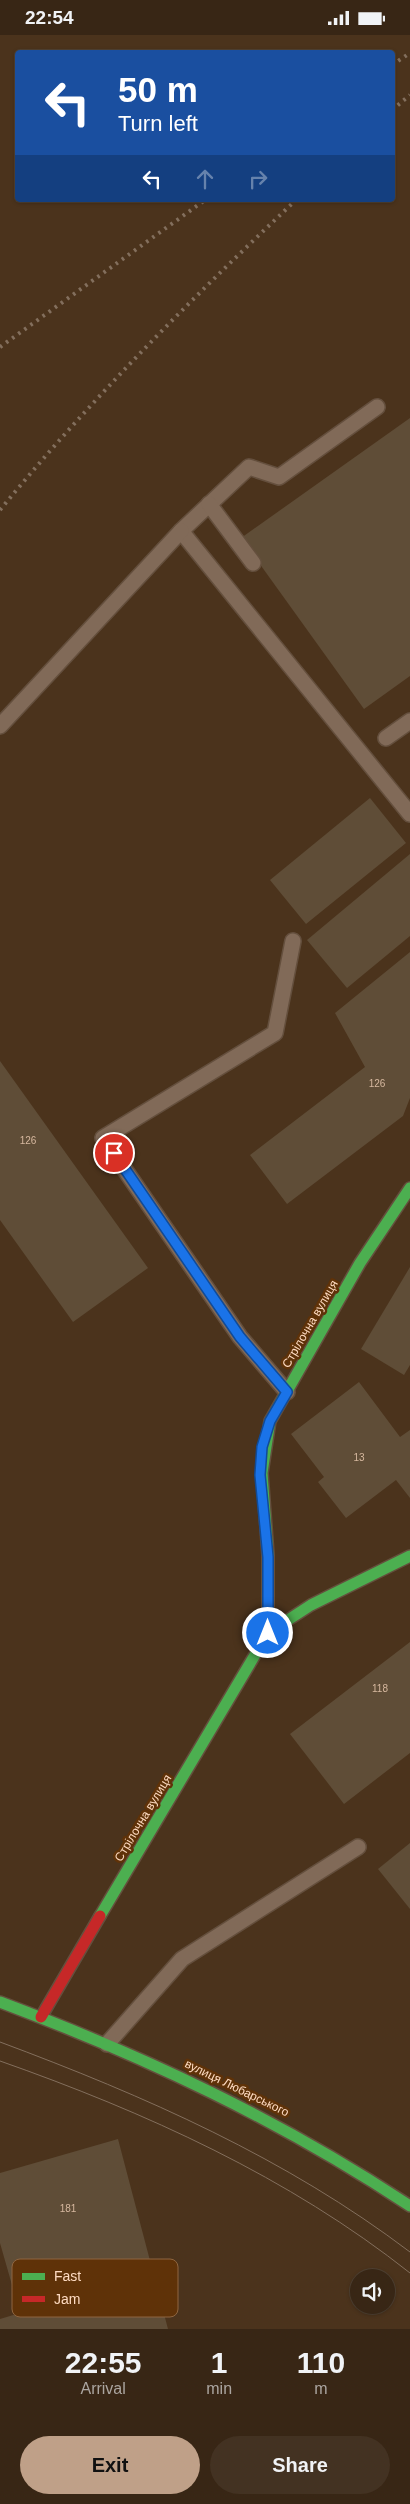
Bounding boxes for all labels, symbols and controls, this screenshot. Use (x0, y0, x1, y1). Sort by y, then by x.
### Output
text: 22:54 (25, 7, 74, 28)
icon: left (35, 70, 100, 135)
text: 50 m (118, 70, 198, 109)
text: Turn left (118, 111, 198, 136)
icon: left (138, 165, 166, 193)
icon: ahead (191, 165, 219, 193)
icon: right (244, 165, 272, 193)
house number: 126 (369, 1078, 386, 1089)
pin (93, 1132, 135, 1174)
house number: 126 (20, 1135, 37, 1146)
icon: arrive (100, 1139, 128, 1167)
street label: Стрілочна вулиця (279, 1278, 341, 1370)
house number: 13 (353, 1452, 365, 1463)
position arrow (241, 1606, 293, 1658)
house number: 118 (372, 1683, 388, 1694)
street label: Стрілочна вулиця (112, 1772, 174, 1864)
street label: вулиця Любарського (183, 2057, 292, 2119)
house number: 181 (60, 2203, 77, 2214)
legend (12, 2259, 178, 2317)
text: Fast (54, 2268, 81, 2284)
map controls (350, 2269, 395, 2314)
button: sound (350, 2269, 395, 2314)
text: Jam (54, 2291, 80, 2307)
text: 22:55 (65, 2346, 142, 2379)
text: 1 (211, 2346, 228, 2379)
text: 110 (297, 2346, 345, 2379)
text: Arrival (80, 2380, 126, 2397)
text: min (206, 2380, 232, 2397)
text: m (314, 2380, 328, 2397)
button: Exit (20, 2436, 200, 2494)
button: Share (210, 2436, 390, 2494)

